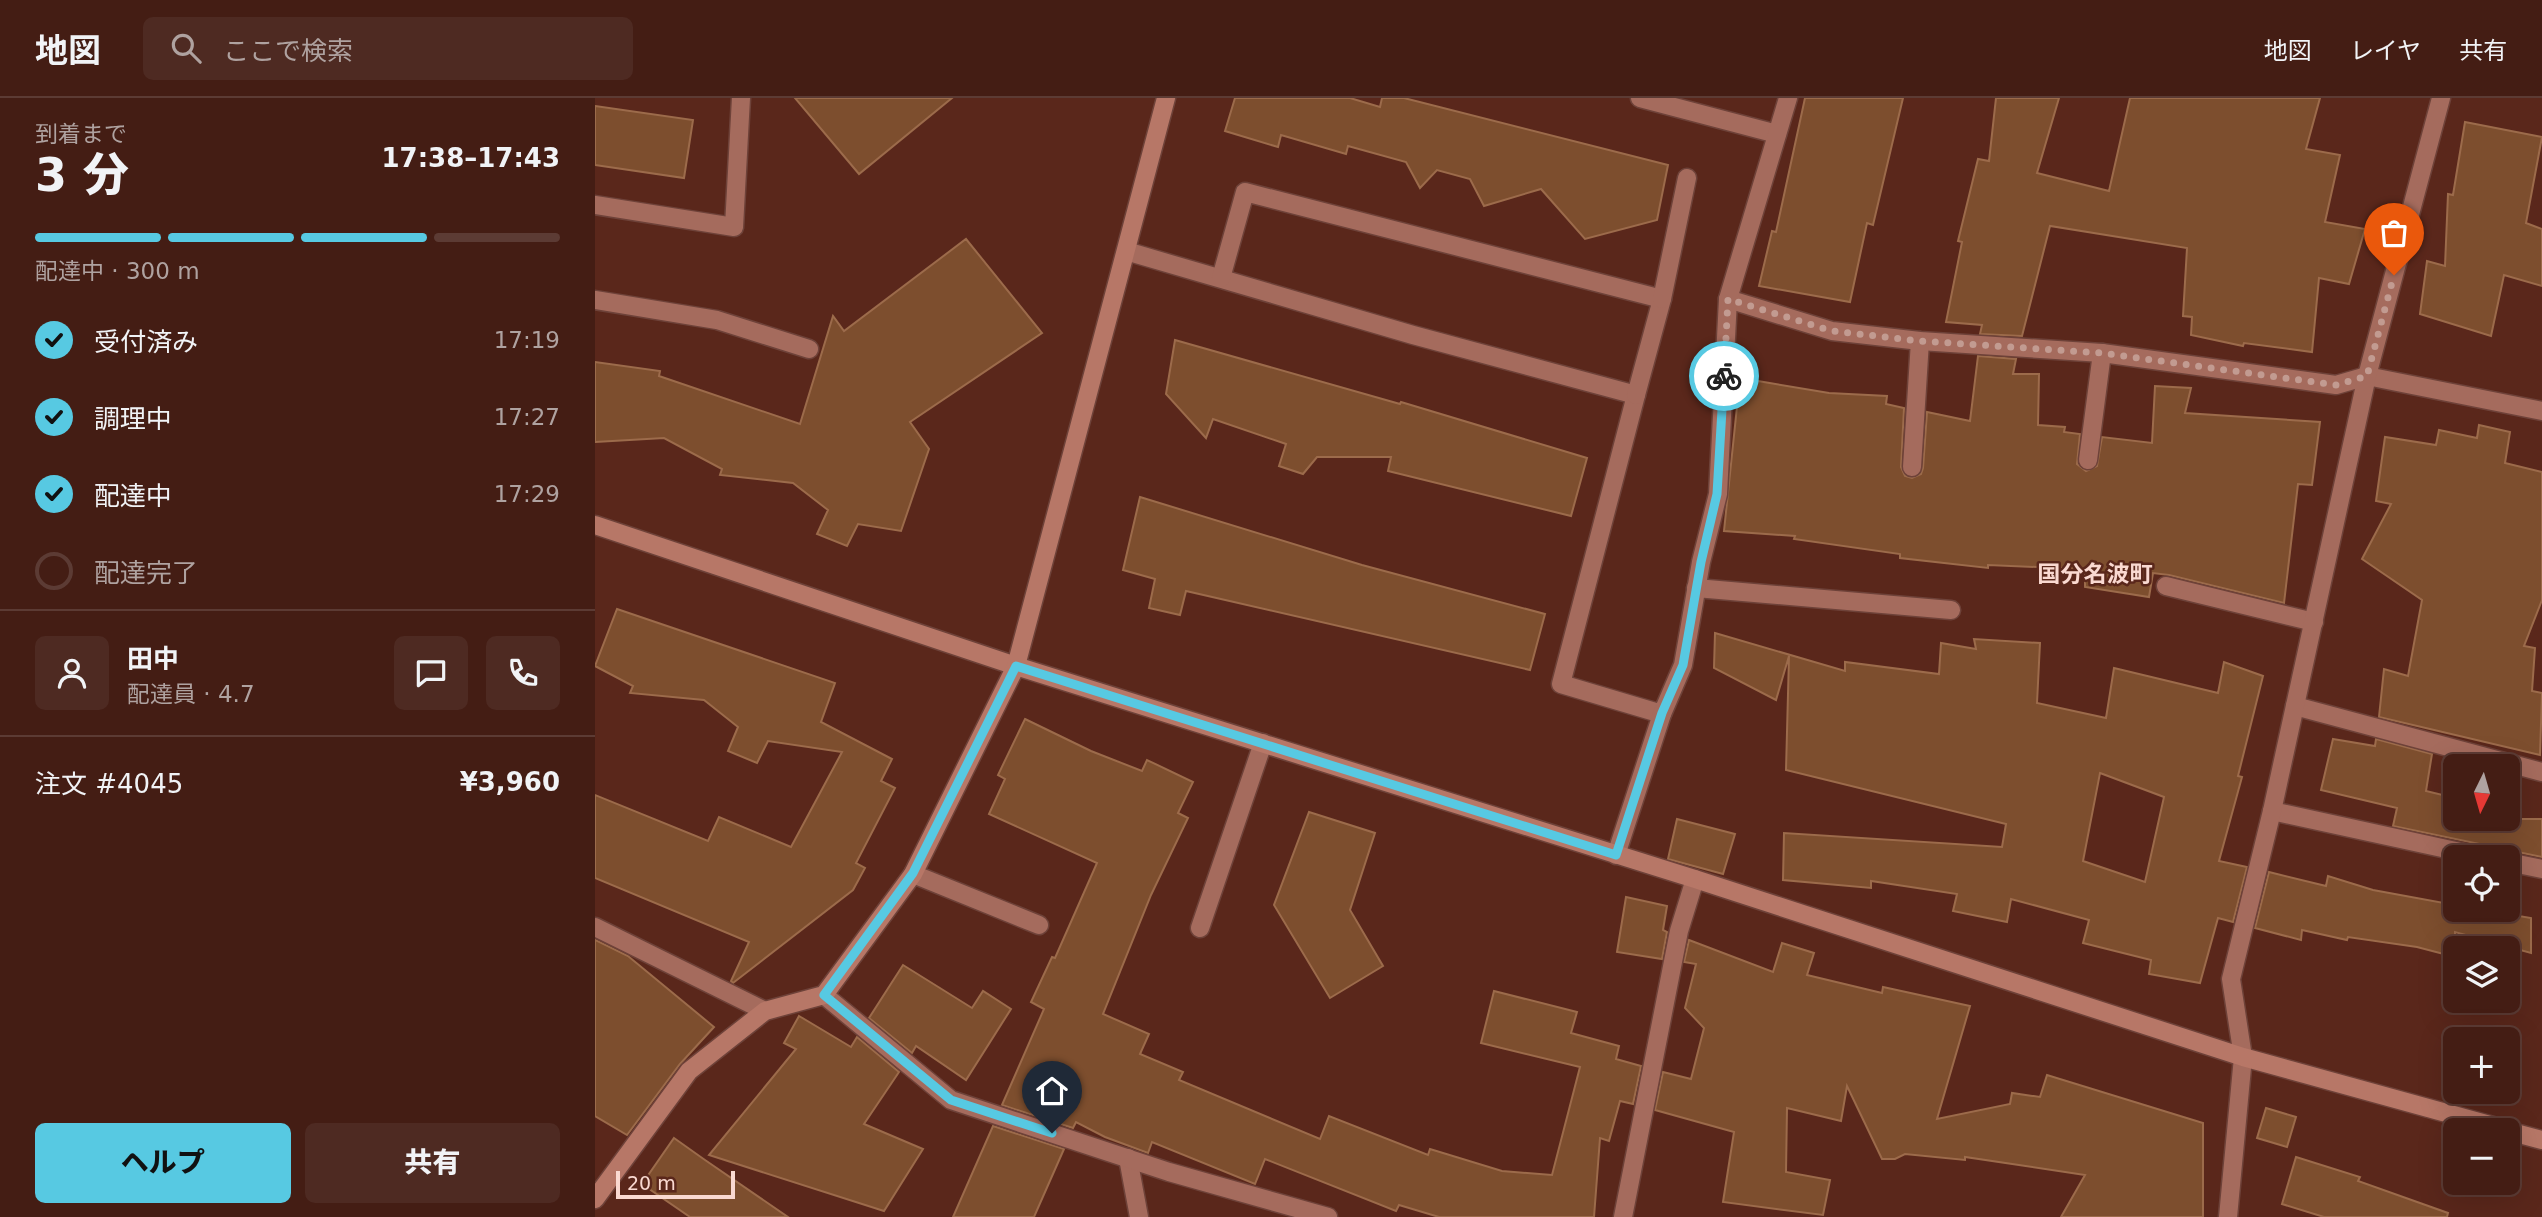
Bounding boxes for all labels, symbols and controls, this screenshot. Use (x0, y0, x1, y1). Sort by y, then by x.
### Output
search box (143, 17, 633, 80)
icon: search (167, 29, 205, 67)
text: 地図 (35, 31, 101, 70)
text: ここで検索 (223, 36, 353, 66)
text: 地図 (2264, 37, 2312, 65)
text: レイヤ (2350, 37, 2421, 65)
text: 共有 (2459, 37, 2507, 65)
text: 到着まで (35, 121, 127, 147)
text: 17:38–17:43 (381, 143, 560, 173)
text: 3 分 (35, 148, 129, 202)
pin (2364, 203, 2424, 275)
icon: bag (2375, 214, 2413, 252)
text: 配達中 · 300 m (35, 258, 200, 284)
icon: check (35, 321, 73, 359)
text: 受付済み (94, 327, 198, 357)
text: 17:19 (494, 327, 560, 353)
courier (1689, 341, 1759, 411)
icon: bike (1705, 357, 1743, 395)
icon: check (35, 398, 73, 436)
text: 調理中 (94, 404, 172, 434)
text: 17:27 (494, 404, 560, 430)
icon: check (35, 475, 73, 513)
text: 配達中 (94, 481, 172, 511)
text: 17:29 (494, 481, 560, 507)
text: 配達完了 (94, 558, 198, 588)
district label: 国分名波町 (2038, 561, 2153, 587)
button: person (35, 636, 109, 710)
button: chat (394, 636, 468, 710)
button: phone (486, 636, 560, 710)
text: 田中 (127, 644, 179, 674)
text: 配達員 · 4.7 (127, 681, 255, 707)
north arrow (2443, 754, 2520, 831)
map controls (2443, 754, 2520, 1195)
text: ¥3,960 (460, 767, 560, 797)
text: 注文 #4045 (35, 769, 183, 799)
button: locate (2443, 845, 2520, 922)
button: layers (2443, 936, 2520, 1013)
button: + (2443, 1027, 2520, 1104)
pin (1022, 1061, 1082, 1133)
icon: home (1033, 1072, 1071, 1110)
button: − (2443, 1118, 2520, 1195)
button: ヘルプ (35, 1123, 291, 1203)
button: 共有 (305, 1123, 560, 1203)
scale bar (616, 1168, 735, 1200)
text: 20 m (627, 1172, 676, 1194)

